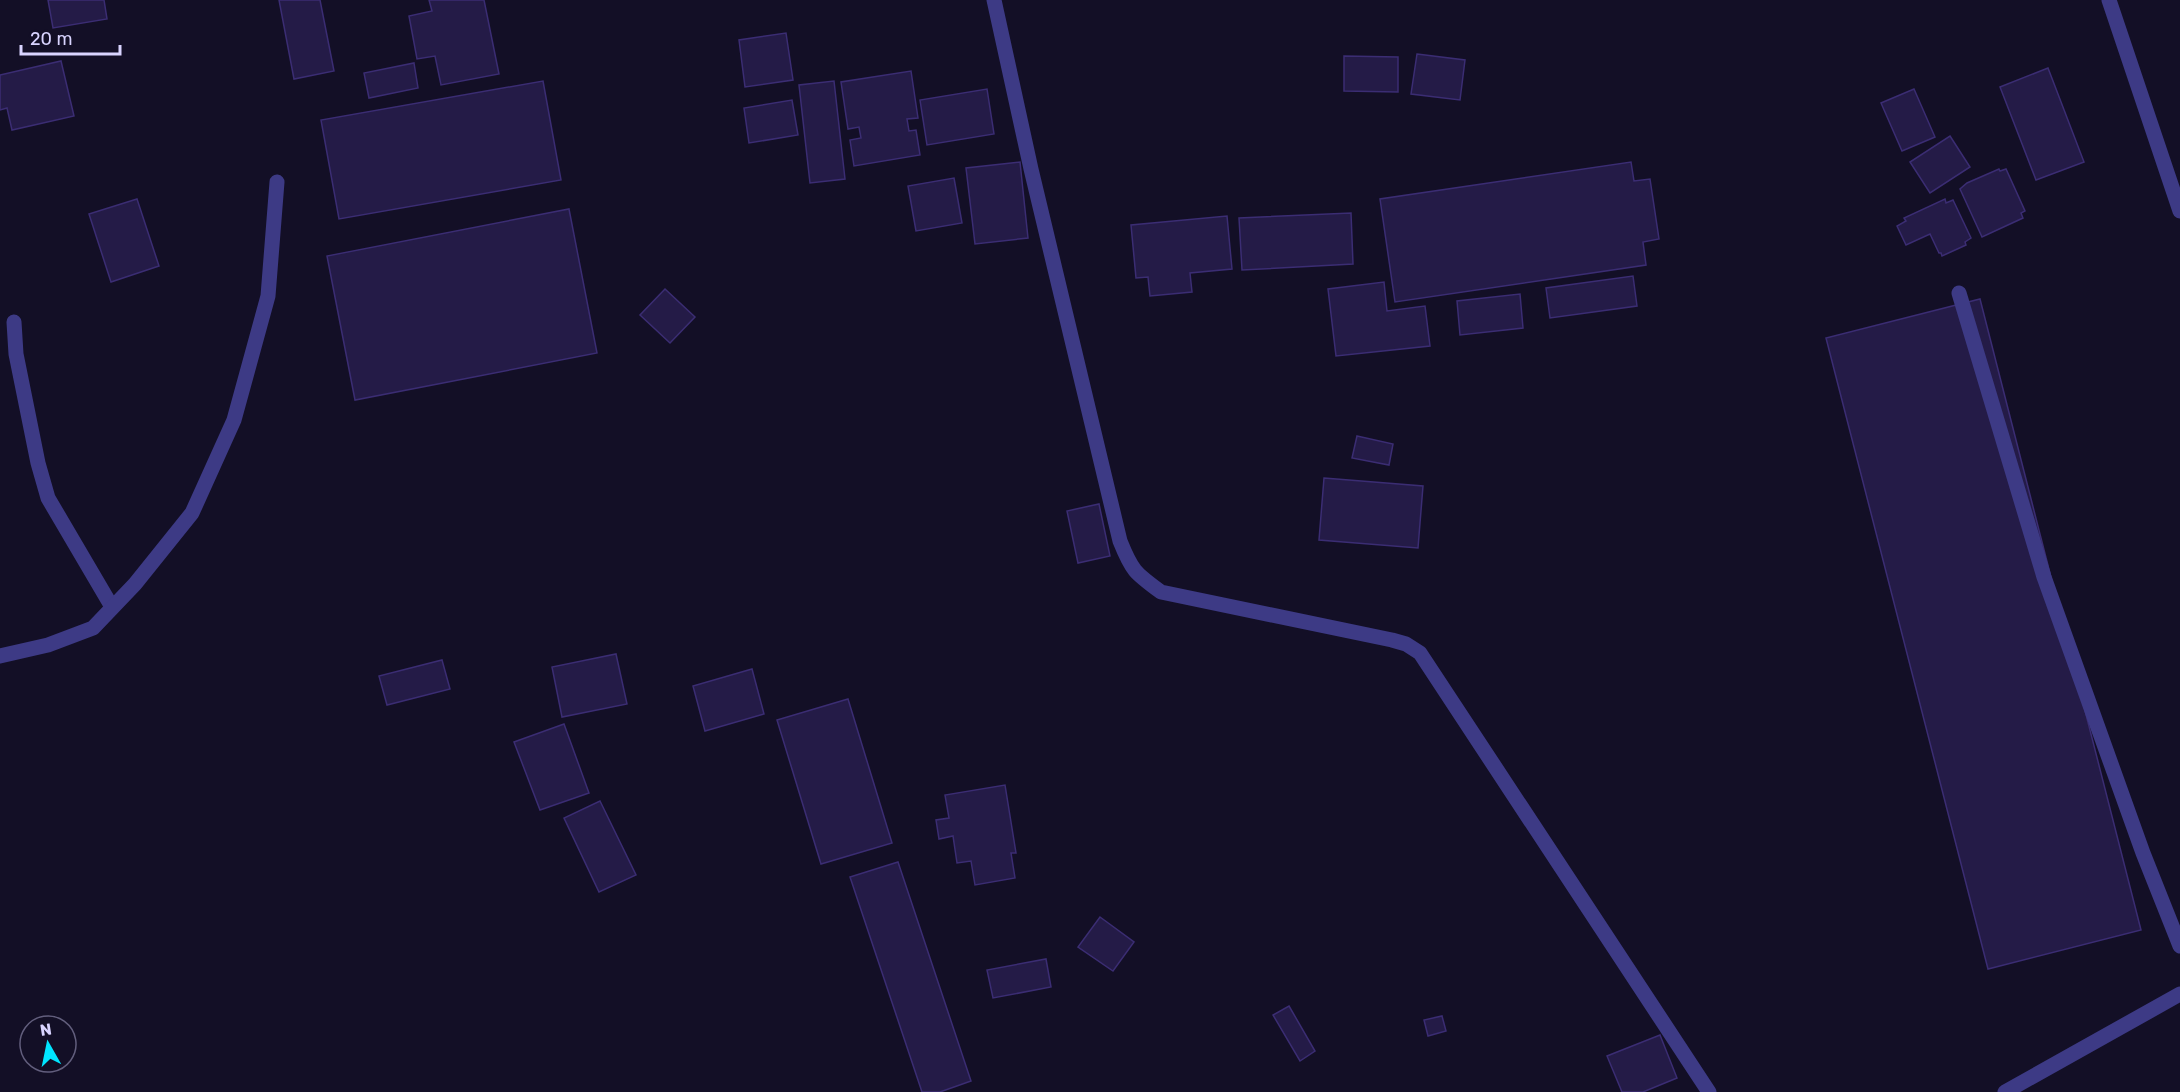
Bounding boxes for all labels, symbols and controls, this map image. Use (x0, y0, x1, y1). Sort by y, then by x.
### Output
scale bar (21, 18, 120, 56)
text: 20 m (30, 28, 72, 50)
north arrow (18, 1014, 78, 1074)
text: N (39, 1019, 53, 1040)

